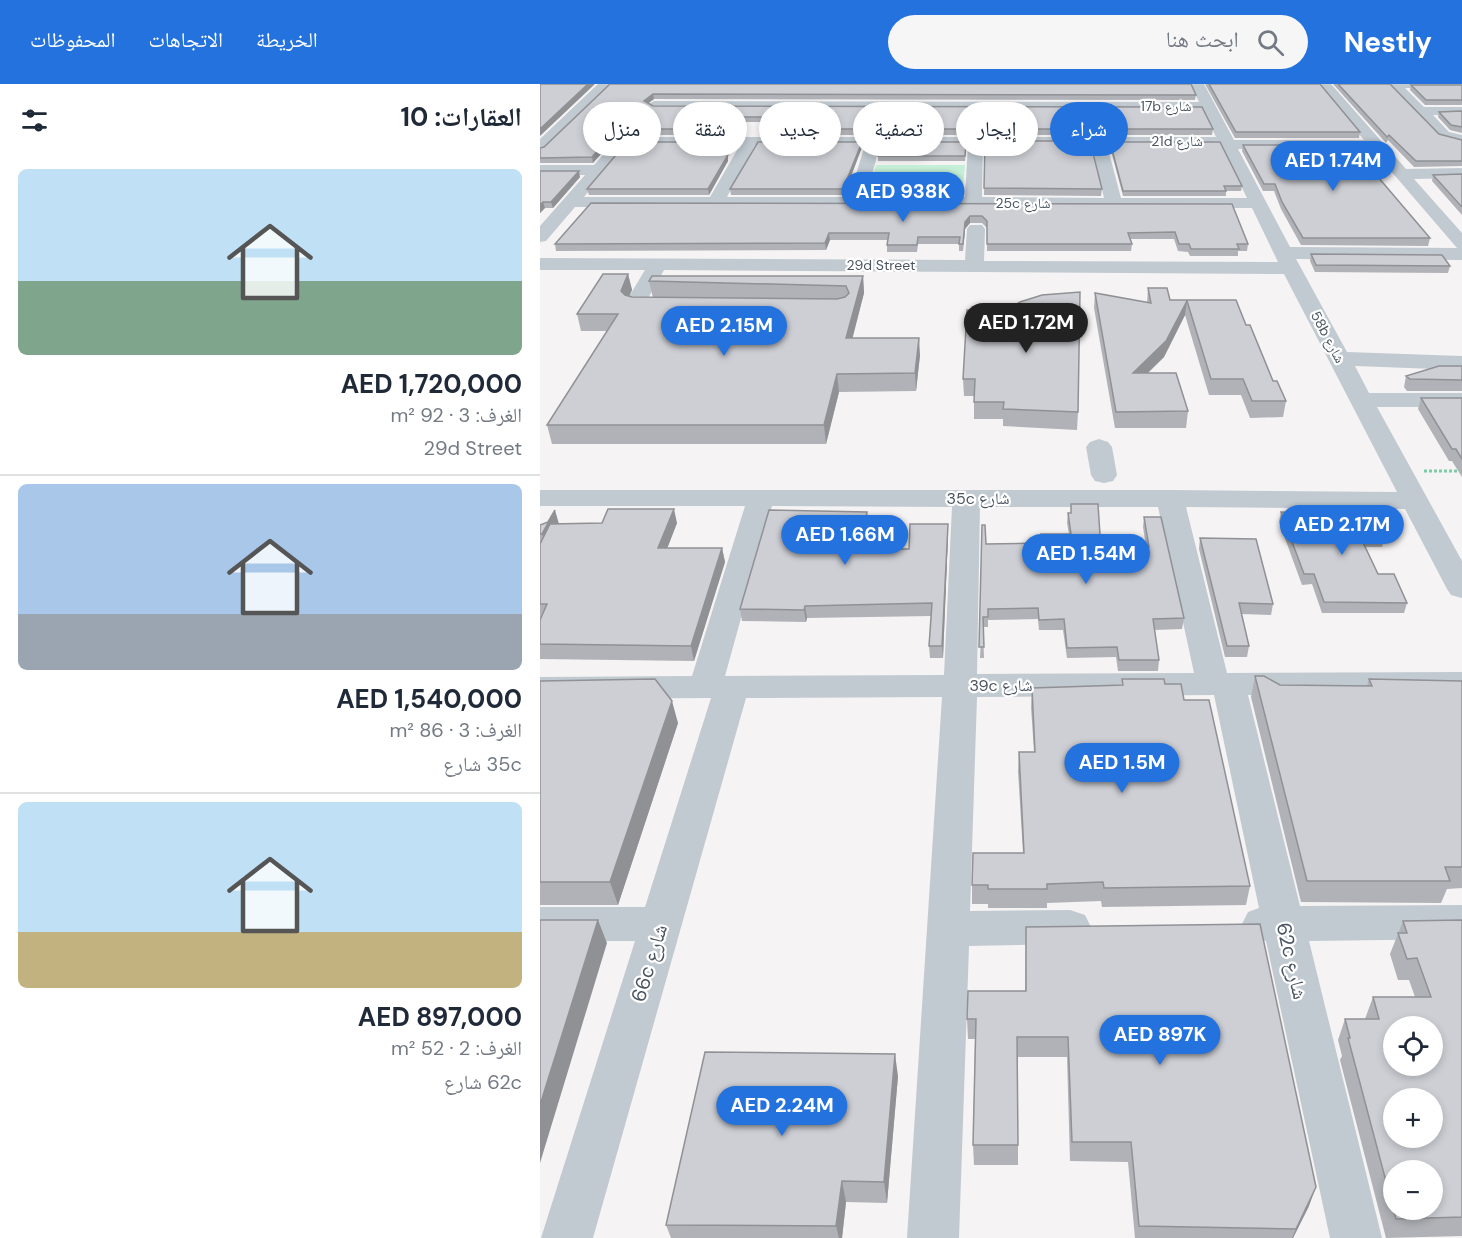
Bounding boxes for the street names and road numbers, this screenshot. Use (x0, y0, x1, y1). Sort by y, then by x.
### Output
street label: 17b شارع (1141, 97, 1191, 116)
street label: 21d شارع (1151, 132, 1203, 151)
street label: 25c شارع (996, 194, 1050, 213)
street label: 29d Street (847, 256, 915, 274)
street label: 58b شارع (1306, 308, 1349, 366)
street label: 35c شارع (946, 488, 1010, 509)
street label: 39c شارع (970, 675, 1032, 696)
street label: 62c شارع (1271, 920, 1313, 1002)
street label: 66c شارع (625, 921, 673, 1005)

